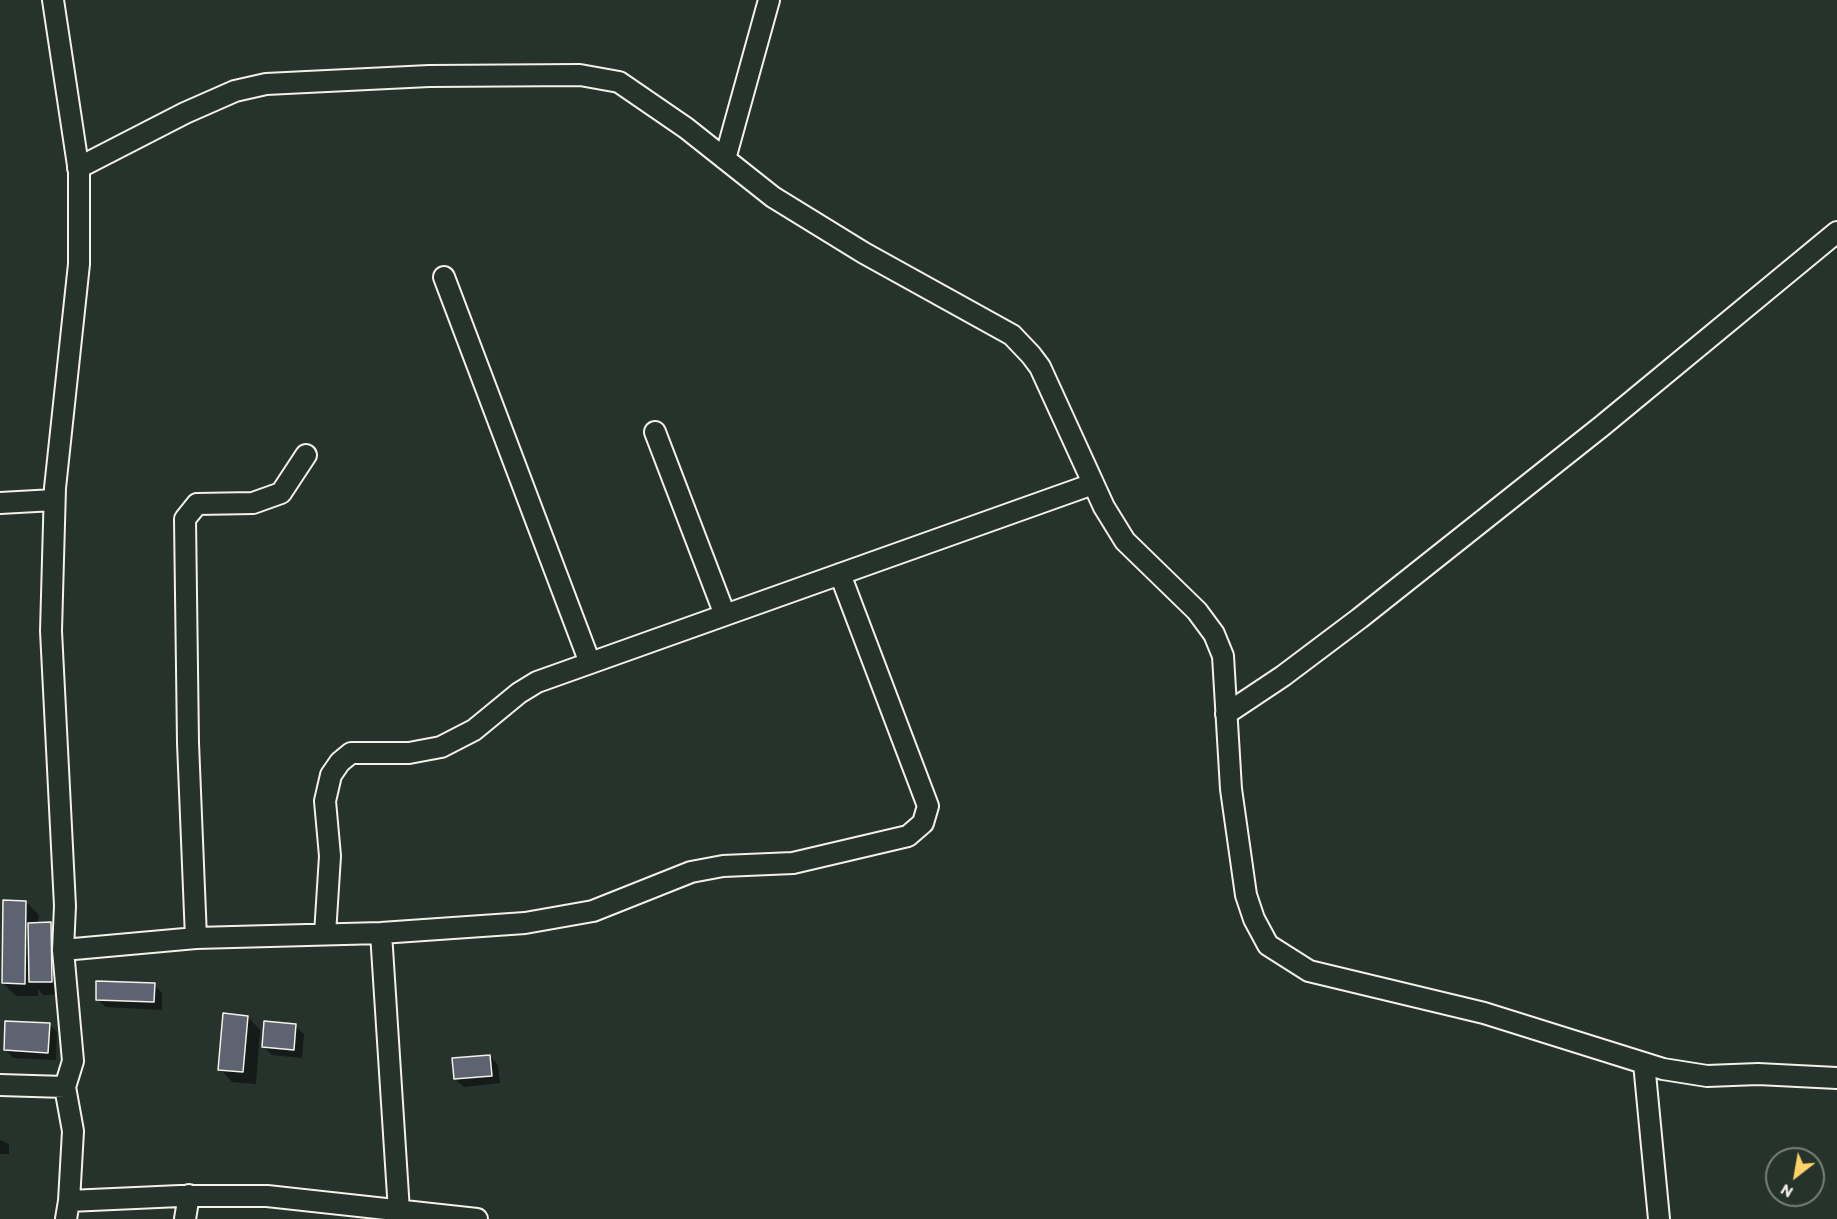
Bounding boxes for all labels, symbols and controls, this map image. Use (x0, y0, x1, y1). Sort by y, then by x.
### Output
north arrow (1765, 1147, 1825, 1207)
text: N (1777, 1180, 1796, 1202)

